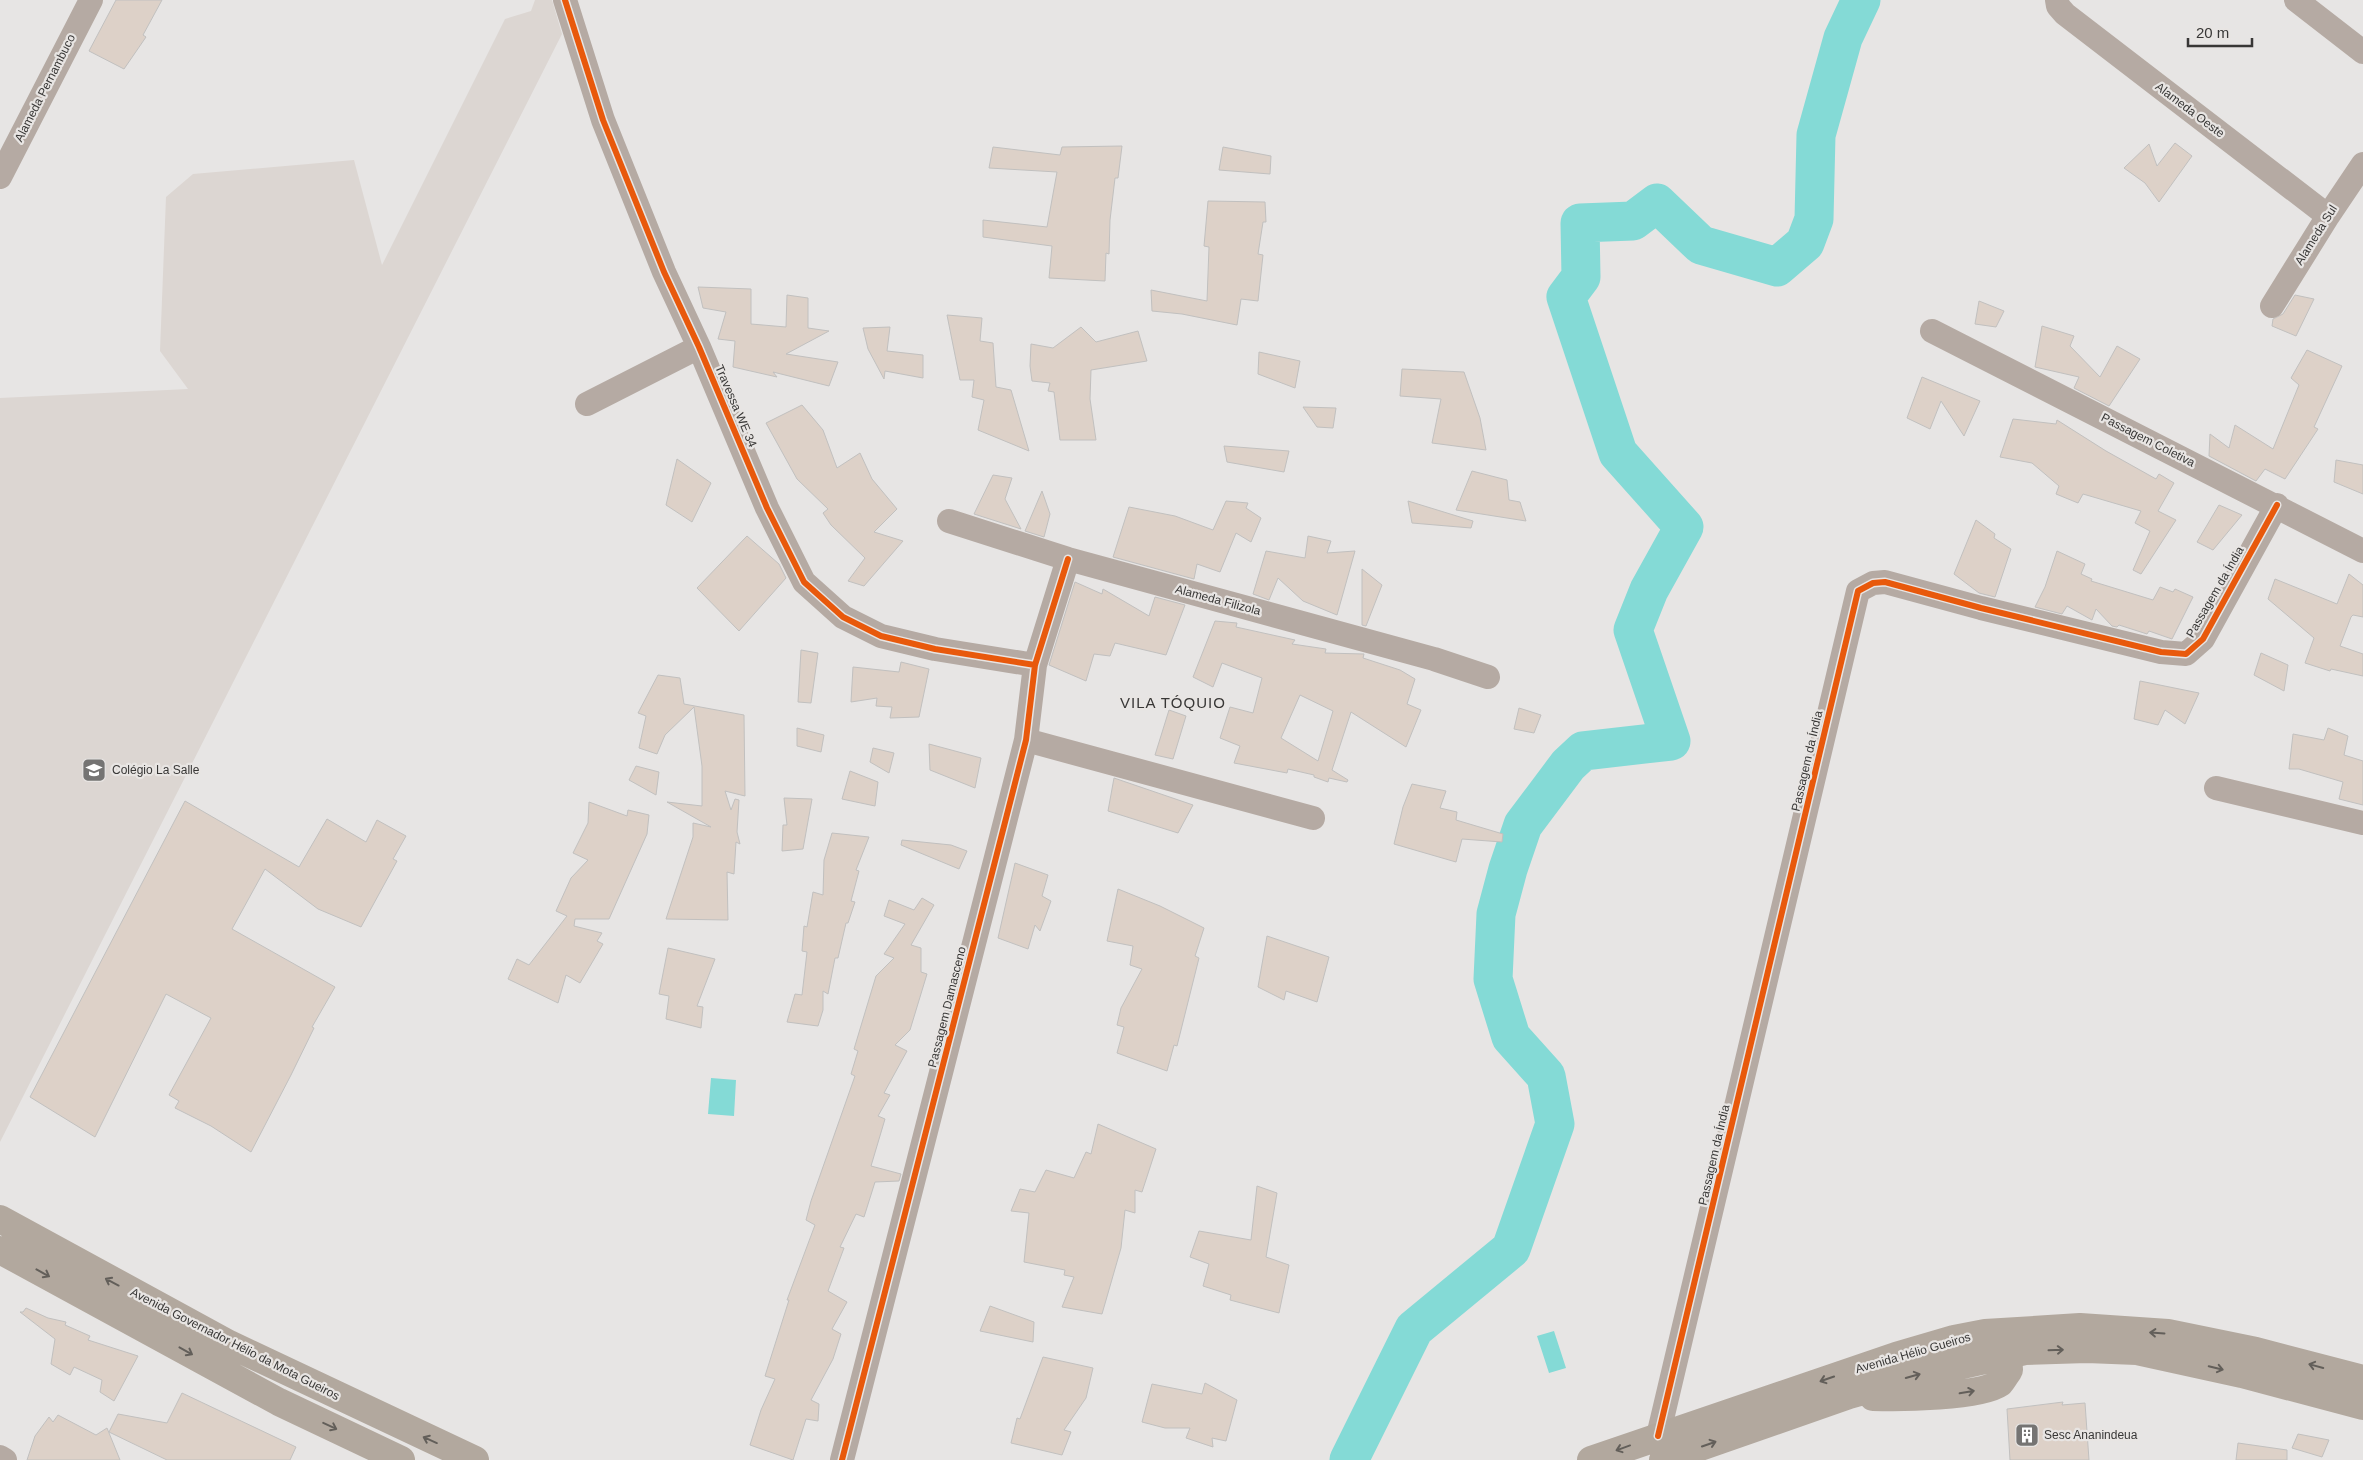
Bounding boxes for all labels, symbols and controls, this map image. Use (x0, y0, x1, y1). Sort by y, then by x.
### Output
scale bar (2188, 15, 2252, 47)
text: 20 m (2196, 24, 2229, 41)
street label: Alameda Pernambuco (12, 32, 78, 144)
street label: Alameda Oeste (2153, 80, 2227, 141)
street label: Alameda Sul (2292, 202, 2340, 268)
street label: Travessa WE 34 (712, 363, 760, 450)
street label: Passagem Coletiva (2099, 410, 2198, 470)
street label: Passagem da Índia (2182, 543, 2247, 640)
street label: Alameda Filizola (1174, 582, 1263, 618)
district label: VILA TÓQUIO (1120, 694, 1226, 711)
street label: Passagem da Índia (1788, 709, 1825, 813)
school or university icon: Colégio La Salle (81, 757, 107, 783)
place label: Colégio La Salle (112, 763, 200, 777)
street label: Passagem Damasceno (925, 945, 969, 1069)
street label: Passagem da Índia (1695, 1103, 1732, 1207)
one-way arrow (35, 1269, 50, 1278)
one-way arrow (105, 1277, 120, 1287)
street label: Avenida Governador Hélio da Mota Gueiros (128, 1285, 342, 1403)
one-way arrow (2149, 1328, 2165, 1337)
street label: Avenida Hélio Gueiros (1854, 1330, 1972, 1376)
one-way arrow (178, 1346, 193, 1356)
one-way arrow (2048, 1346, 2064, 1355)
one-way arrow (2308, 1361, 2324, 1371)
one-way arrow (2208, 1363, 2224, 1373)
one-way arrow (1905, 1371, 1921, 1381)
one-way arrow (1820, 1375, 1835, 1384)
one-way arrow (1959, 1386, 1975, 1396)
one-way arrow (322, 1421, 337, 1431)
building icon: Sesc Ananindeua (2014, 1422, 2040, 1448)
place label: Sesc Ananindeua (2044, 1428, 2138, 1442)
one-way arrow (423, 1435, 438, 1445)
one-way arrow (1701, 1439, 1716, 1448)
one-way arrow (1616, 1444, 1632, 1453)

